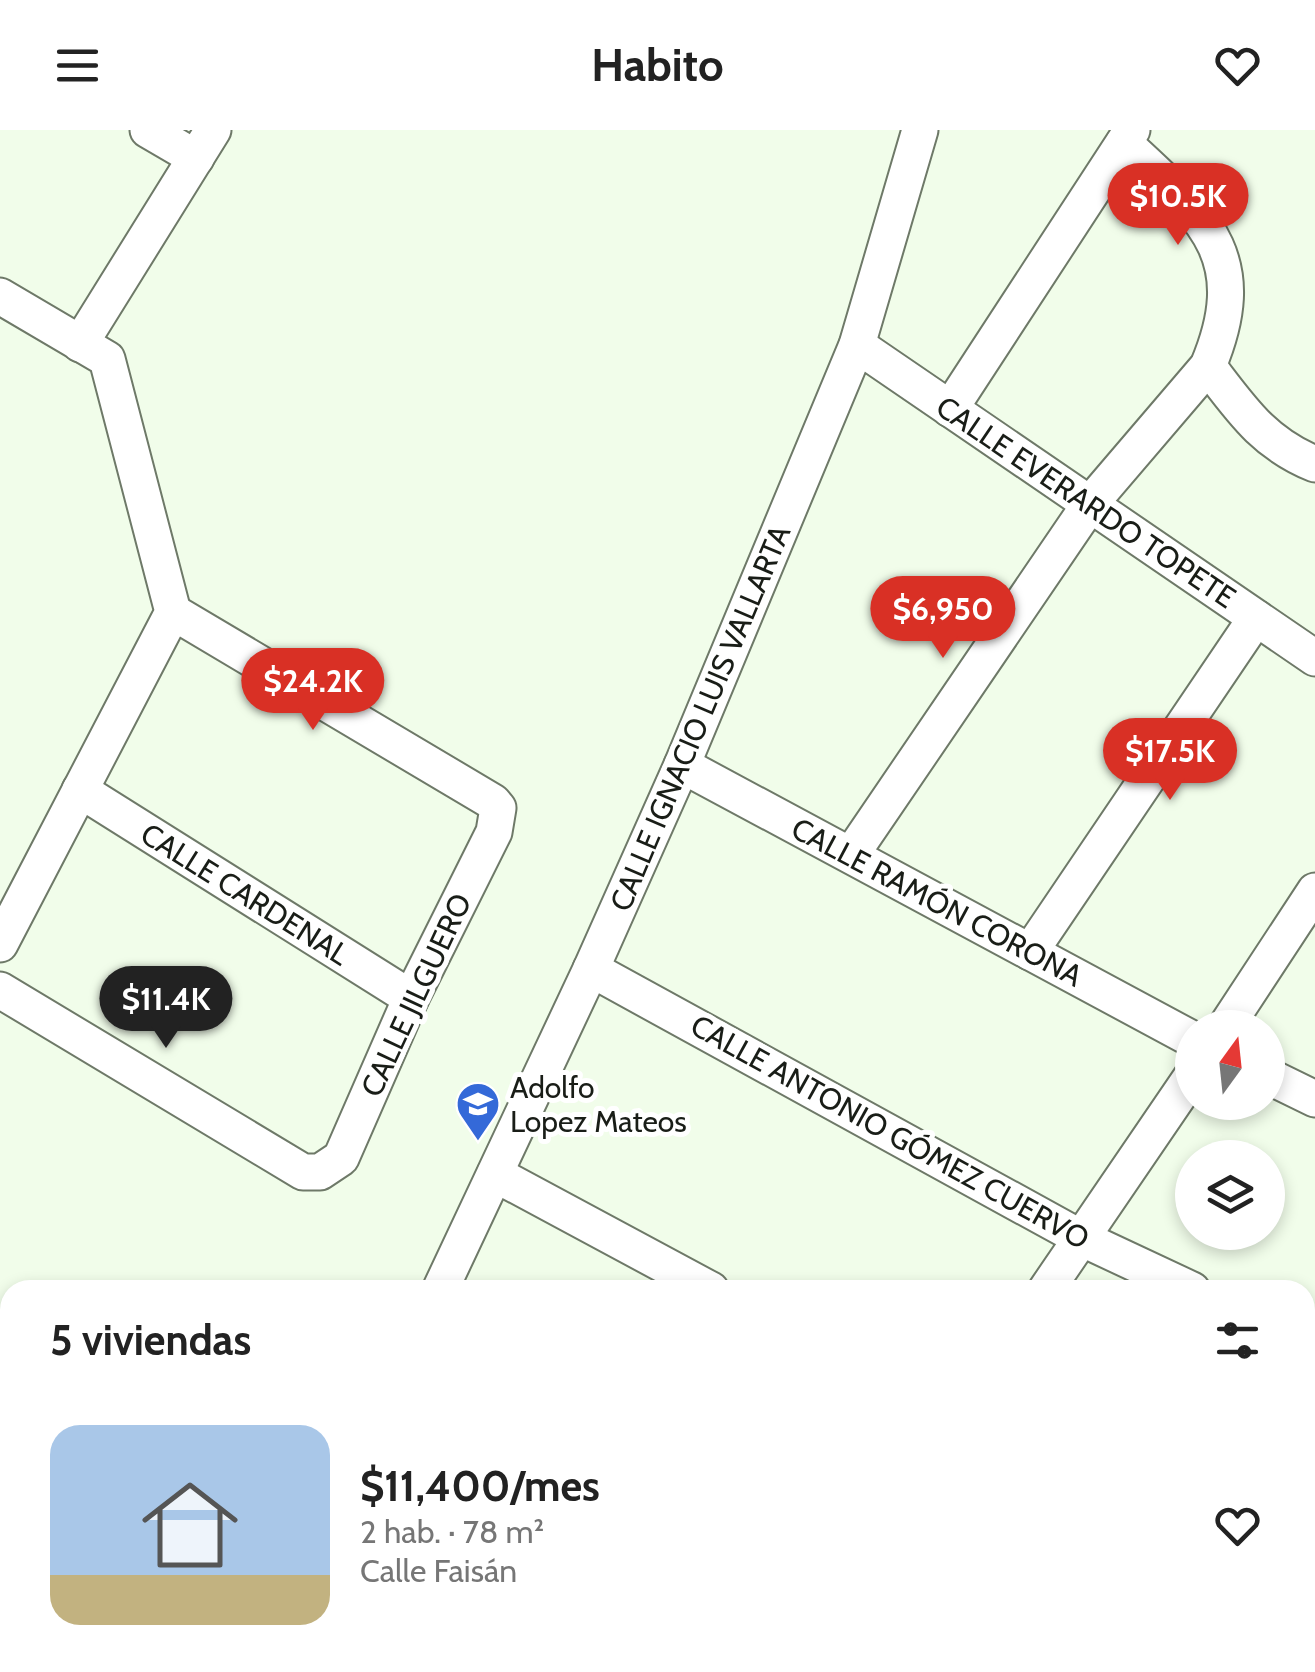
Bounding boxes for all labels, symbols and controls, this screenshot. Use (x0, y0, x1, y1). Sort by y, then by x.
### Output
icon: menu (50, 38, 105, 93)
text: Habito (591, 38, 724, 92)
icon: heart (1210, 38, 1265, 93)
pin: $10.5K (1097, 163, 1259, 248)
text: $10.5K (1130, 176, 1226, 215)
street label: CALLE EVERARDO TOPETE (929, 388, 1243, 616)
street label: CALLE IGNACIO LUIS VALLARTA (602, 519, 799, 917)
pin: $6,950 (862, 576, 1024, 661)
text: $6,950 (892, 589, 994, 628)
pin: $24.2K (232, 648, 394, 733)
text: $24.2K (263, 661, 363, 700)
pin: $17.5K (1089, 718, 1251, 803)
text: $17.5K (1125, 731, 1215, 770)
street label: CALLE RAMÓN CORONA (785, 810, 1089, 995)
street label: CALLE CARDENAL (134, 815, 356, 973)
street label: CALLE JILGUERO (353, 888, 479, 1102)
pin: $11.4K (85, 966, 247, 1051)
text: $11.4K (121, 979, 211, 1018)
street label: CALLE ANTONIO GÓMEZ CUERVO (684, 1007, 1096, 1257)
north arrow (1175, 1010, 1285, 1120)
map controls (1175, 1010, 1285, 1250)
place label: Adolfo Lopez Mateos (510, 1069, 687, 1140)
school or university icon: Adolfo Lopez Mateos (455, 1081, 501, 1142)
button: layers (1175, 1140, 1285, 1250)
icon: filters (1210, 1313, 1265, 1368)
text: 5 viviendas (50, 1314, 251, 1366)
text: $11,400/mes (360, 1460, 600, 1512)
icon: home (130, 1465, 250, 1585)
icon: heart (1210, 1498, 1265, 1553)
text: 2 hab. · 78 m² (360, 1512, 544, 1551)
text: Calle Faisán (360, 1551, 517, 1590)

